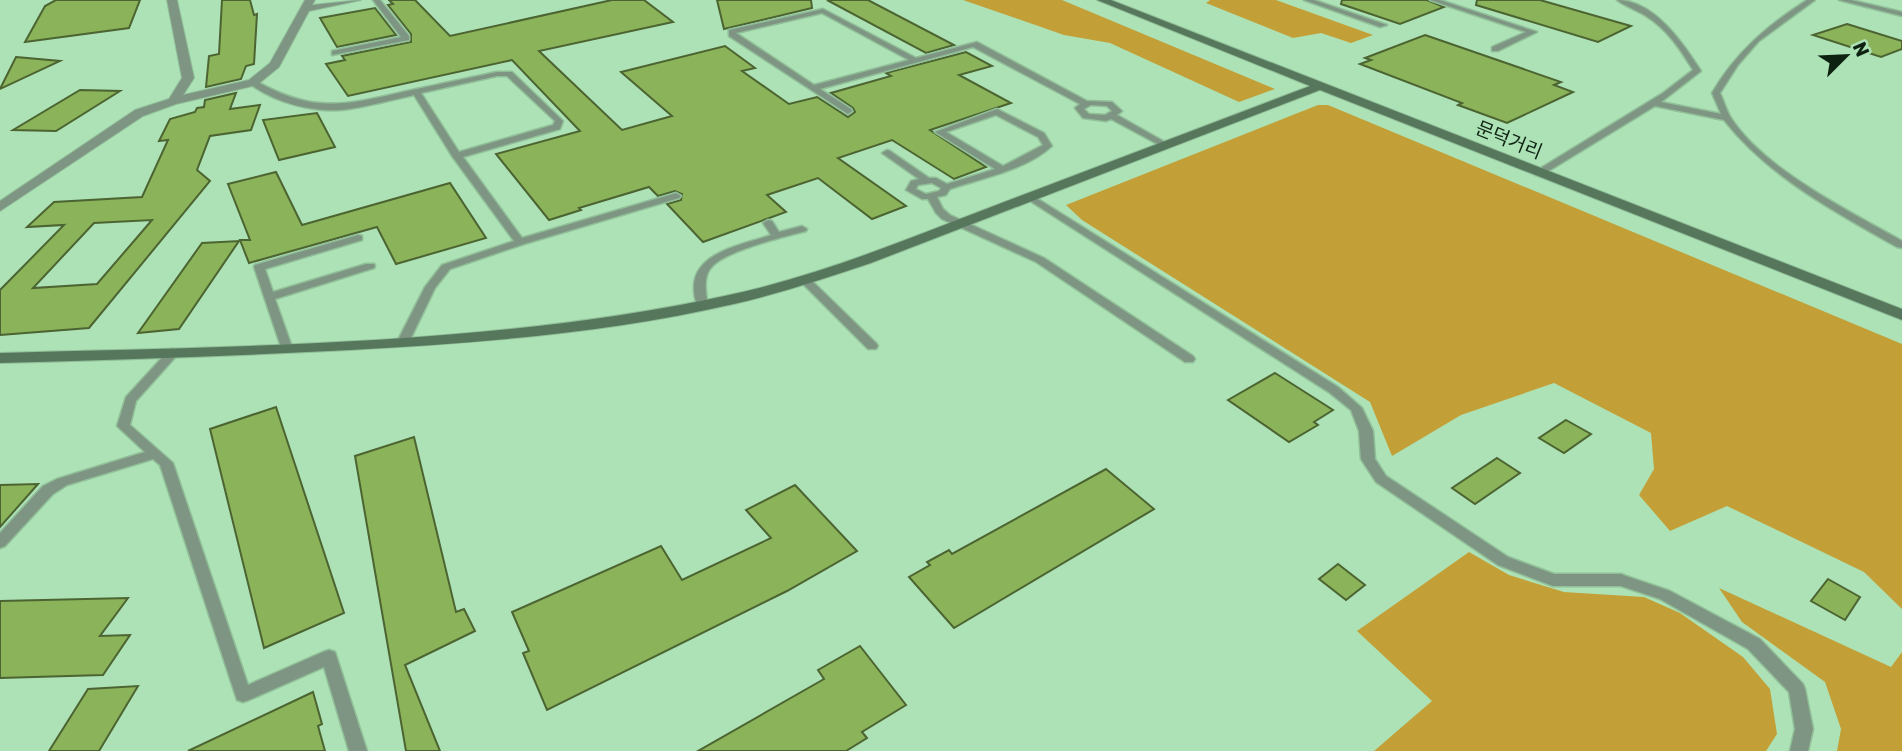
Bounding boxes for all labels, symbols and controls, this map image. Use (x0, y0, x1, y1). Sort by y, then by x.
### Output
north arrow (1811, 21, 1881, 91)
text: N (1848, 38, 1874, 60)
street label: 문덕거리 (1472, 116, 1546, 164)

